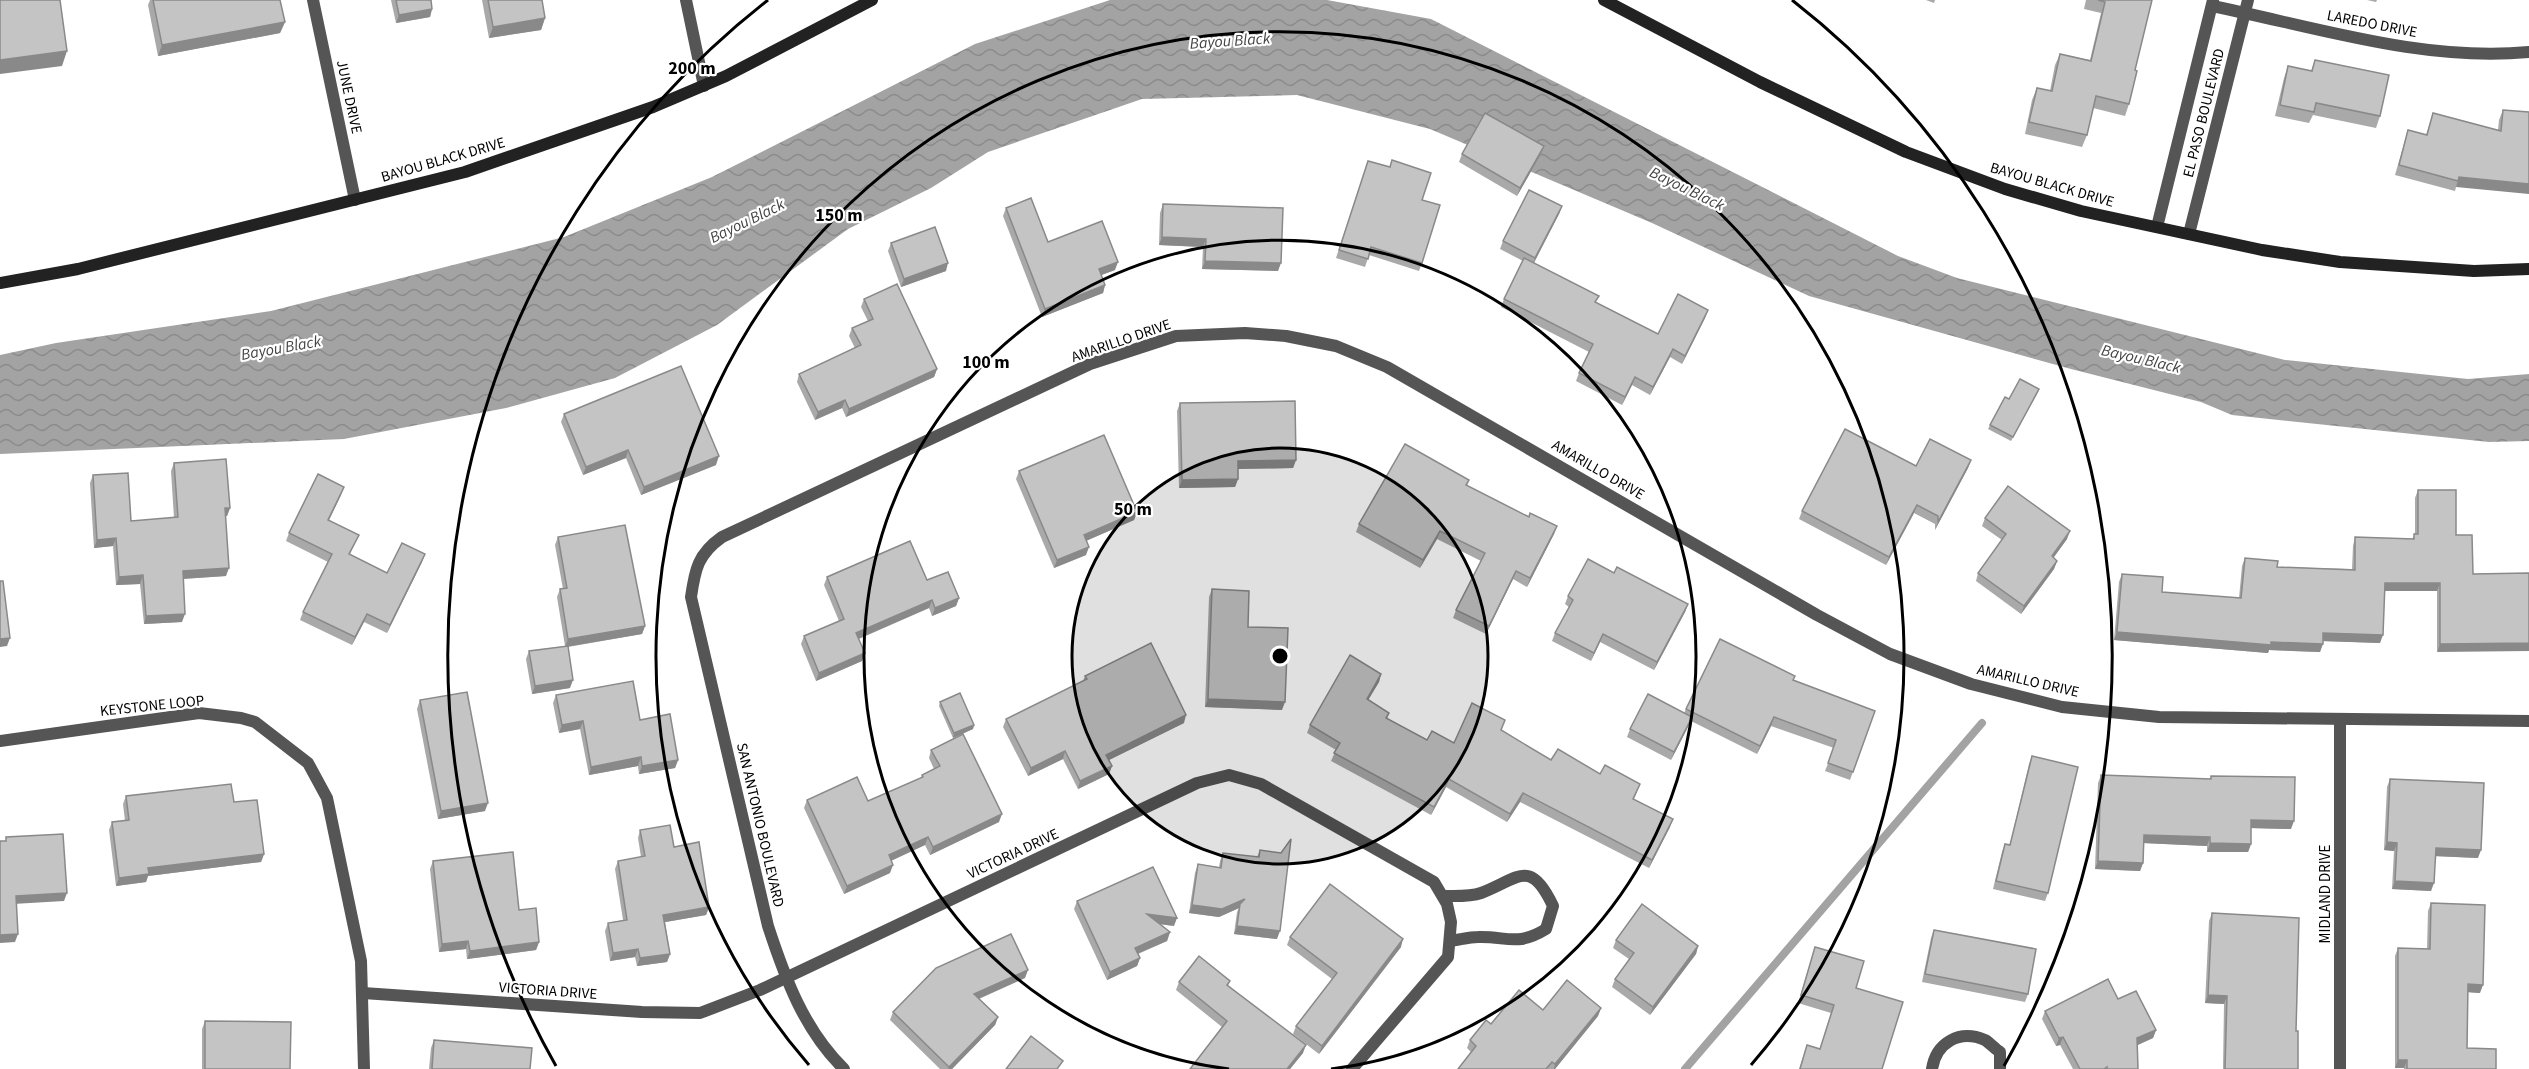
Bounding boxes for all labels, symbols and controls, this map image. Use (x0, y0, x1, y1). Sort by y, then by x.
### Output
street label: LAREDO DRIVE (2325, 5, 2419, 43)
water label: Bayou Black (1189, 27, 1271, 55)
street label: EL PASO BOULEVARD (2178, 46, 2230, 180)
text: 200 m (668, 56, 716, 81)
street label: JUNE DRIVE (331, 58, 367, 136)
street label: BAYOU BLACK DRIVE (379, 132, 508, 188)
street label: BAYOU BLACK DRIVE (1988, 157, 2117, 213)
water label: Bayou Black (1646, 161, 1728, 217)
water label: Bayou Black (706, 193, 788, 249)
text: 150 m (815, 203, 863, 228)
street label: AMARILLO DRIVE (1068, 314, 1174, 368)
water label: Bayou Black (239, 330, 323, 366)
water label: Bayou Black (2099, 339, 2183, 379)
text: 100 m (962, 350, 1010, 375)
street label: AMARILLO DRIVE (1548, 435, 1648, 505)
text: 50 m (1114, 497, 1152, 522)
centre of rings (1270, 646, 1290, 666)
street label: AMARILLO DRIVE (1975, 659, 2081, 703)
street label: KEYSTONE LOOP (99, 690, 205, 722)
street label: SAN ANTONIO BOULEVARD (731, 741, 789, 909)
street label: VICTORIA DRIVE (964, 824, 1062, 884)
street label: MIDLAND DRIVE (2315, 845, 2336, 943)
street label: VICTORIA DRIVE (498, 977, 598, 1005)

